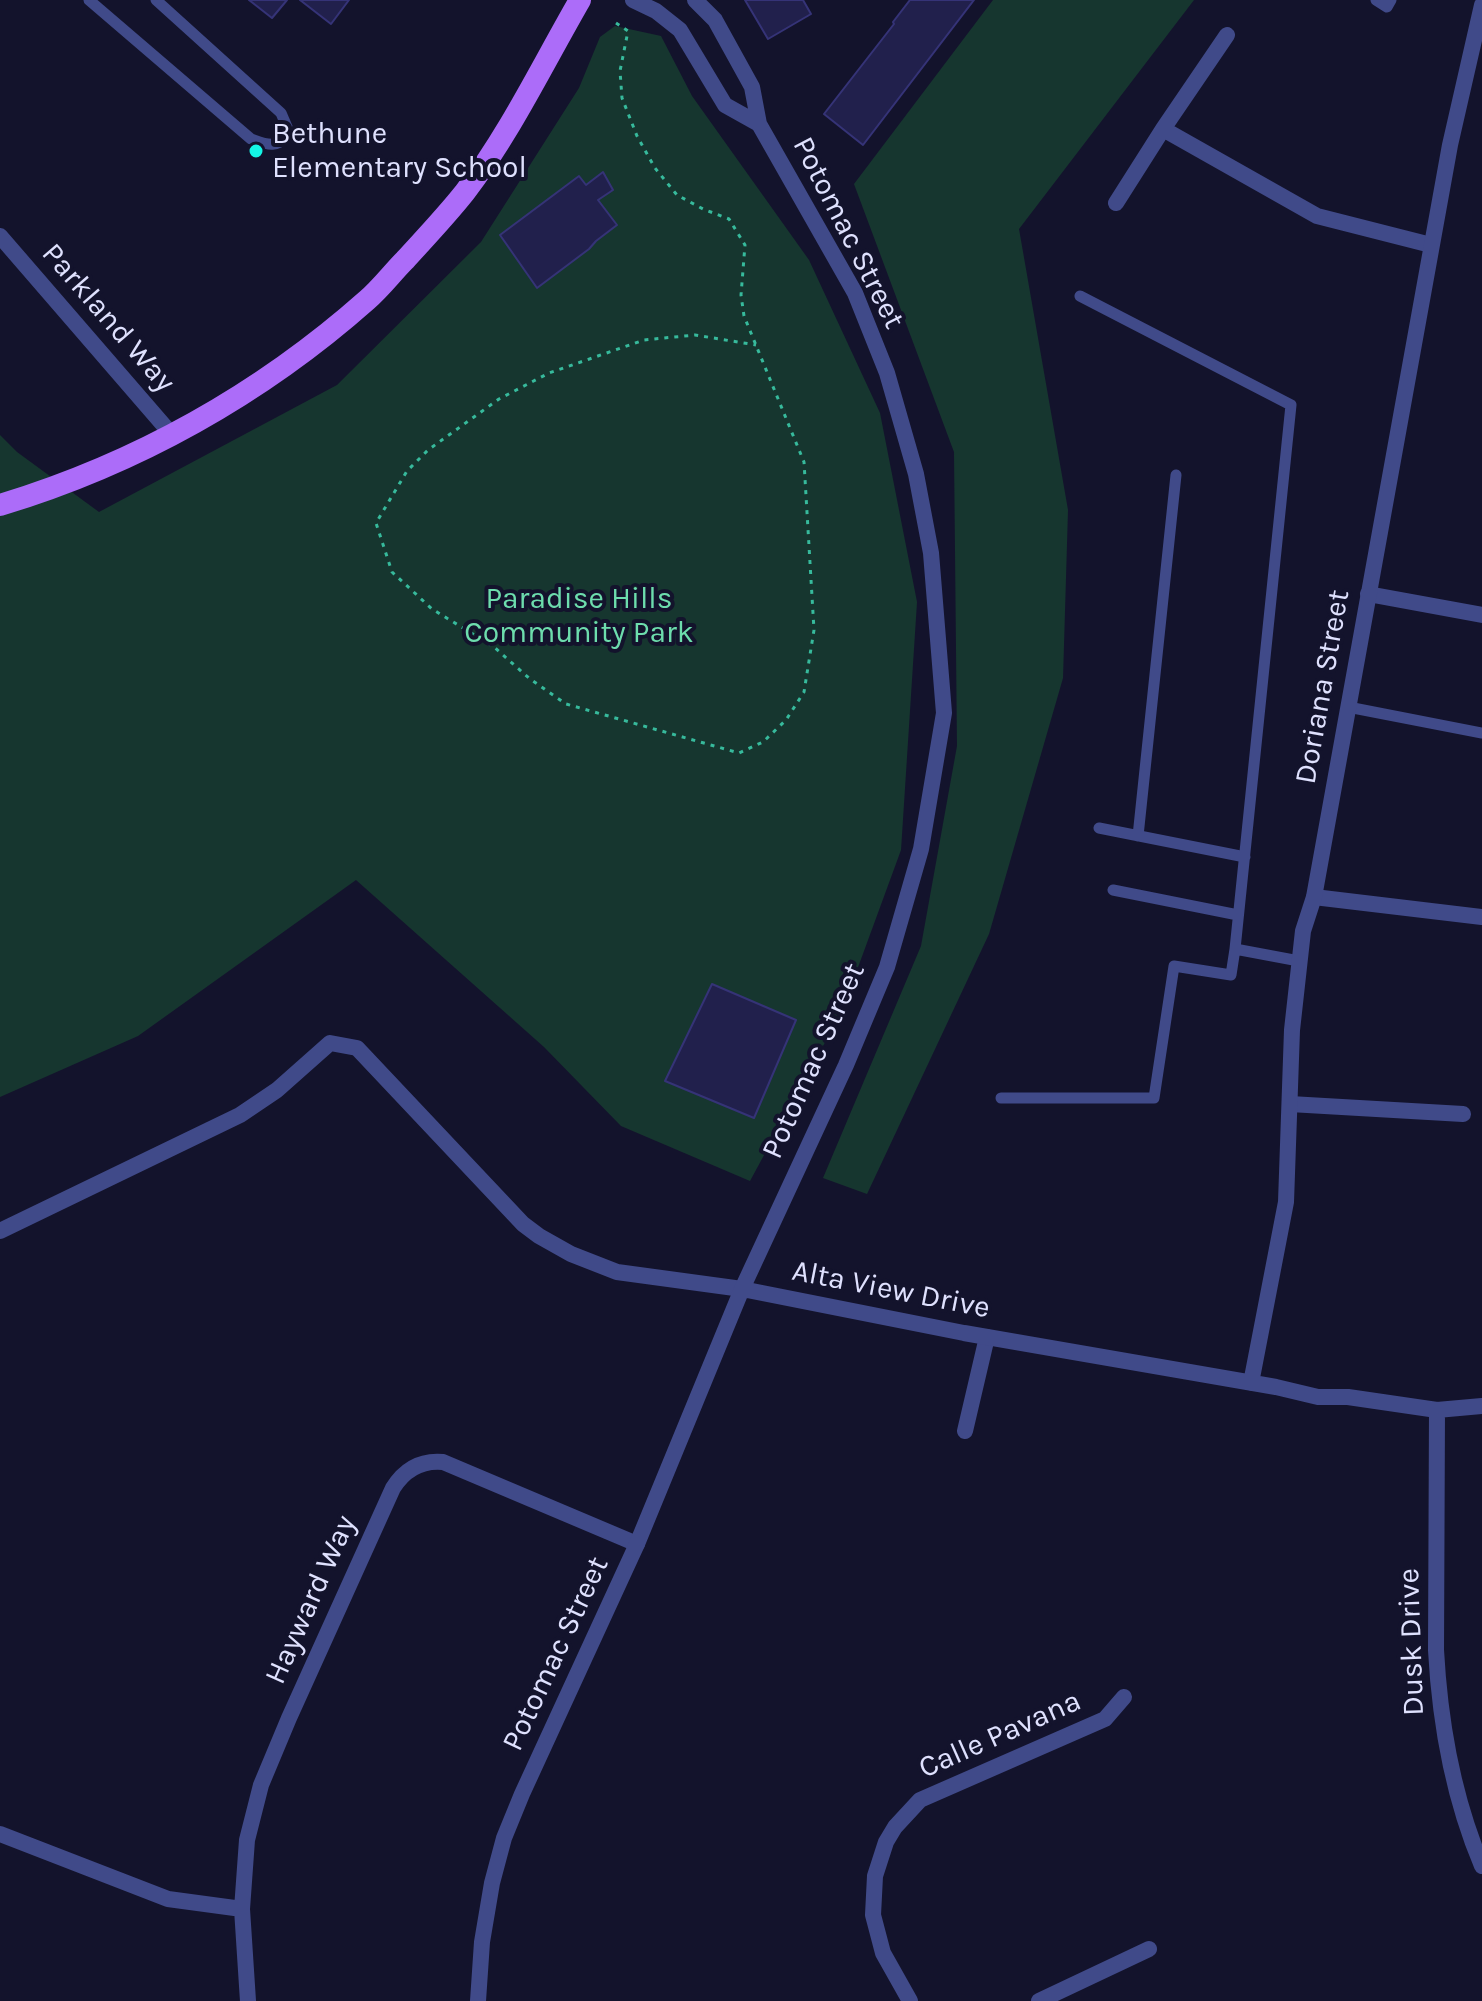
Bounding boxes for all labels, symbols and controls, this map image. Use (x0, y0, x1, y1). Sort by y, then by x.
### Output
place label: Bethune Elementary School (272, 116, 527, 186)
street label: Potomac Street (784, 131, 912, 335)
marker: Bethune Elementary School (247, 142, 265, 160)
street label: Parkland Way (34, 236, 182, 400)
park label: Paradise Hills Community Park (464, 581, 694, 652)
street label: Doriana Street (1288, 587, 1358, 787)
street label: Potomac Street (755, 958, 873, 1164)
street label: Alta View Drive (789, 1253, 993, 1327)
street label: Hayward Way (258, 1510, 364, 1690)
street label: Potomac Street (495, 1551, 617, 1757)
street label: Dusk Drive (1391, 1568, 1433, 1716)
street label: Calle Pavana (913, 1683, 1087, 1787)

